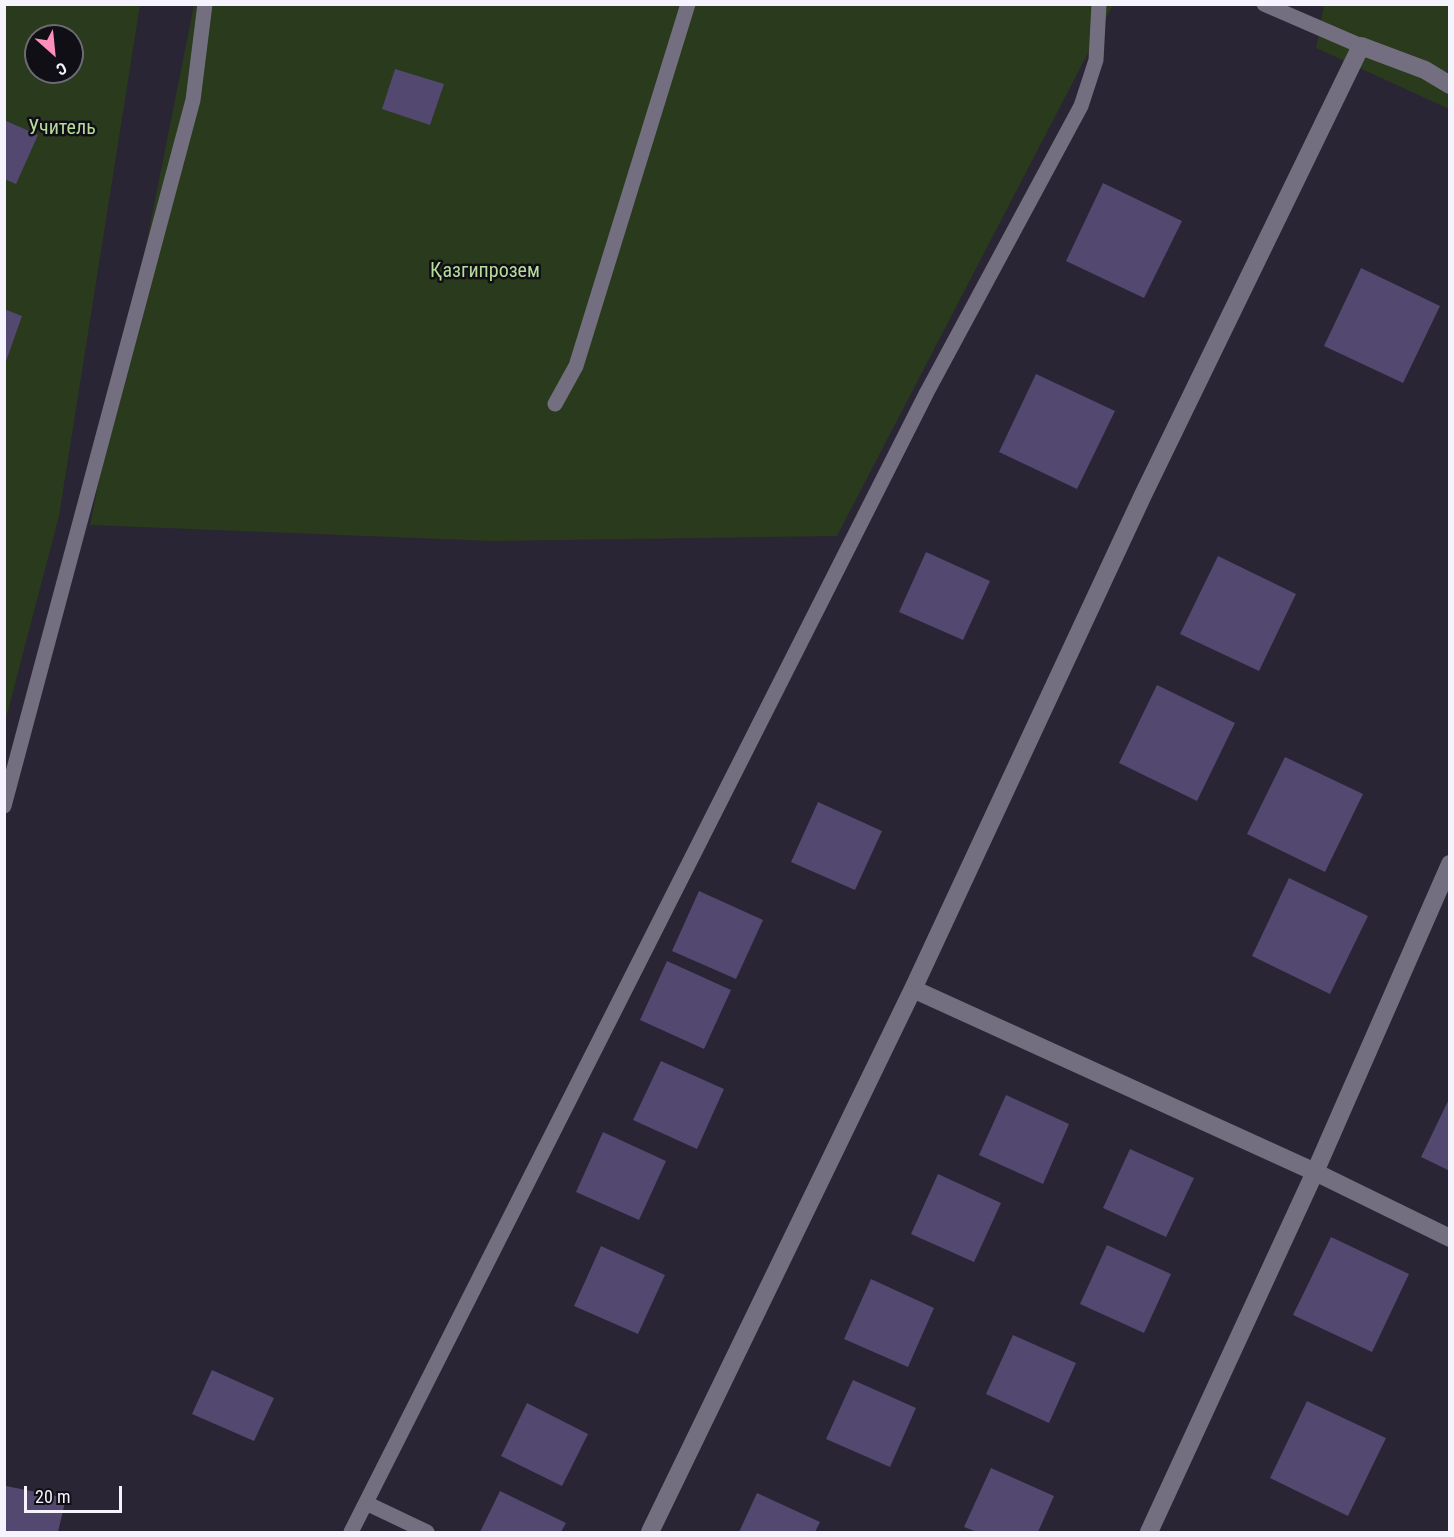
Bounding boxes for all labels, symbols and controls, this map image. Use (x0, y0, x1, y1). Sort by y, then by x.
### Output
north arrow (24, 24, 84, 84)
text: С (53, 58, 70, 79)
park label: Учитель (28, 117, 96, 141)
park label: Қазгипрозем (430, 260, 540, 284)
scale bar (27, 1474, 124, 1512)
text: 20 m (35, 1486, 70, 1507)

